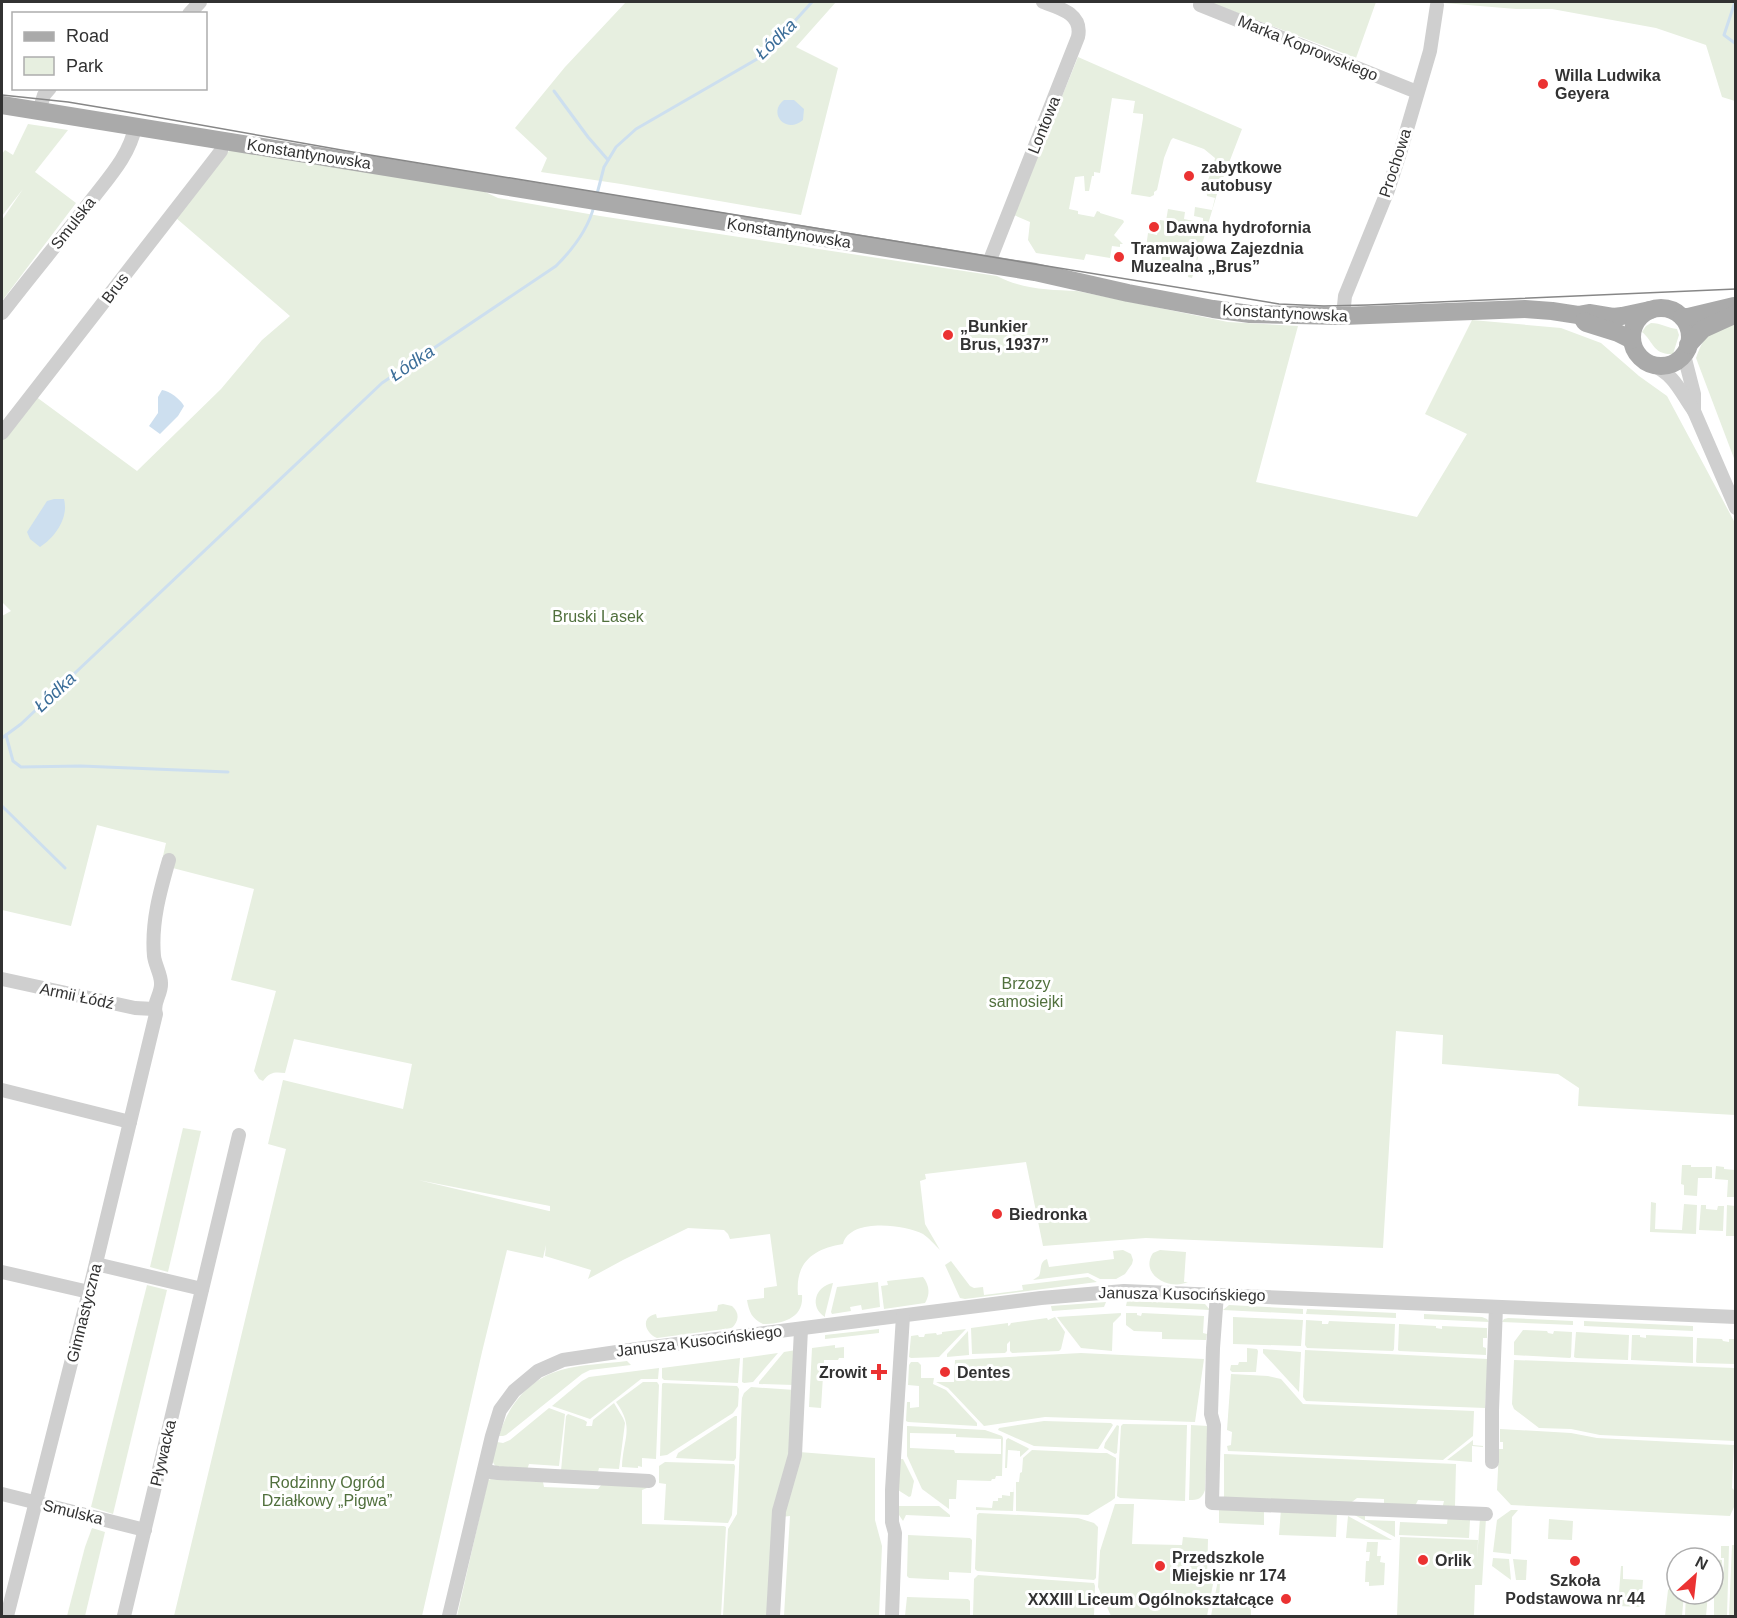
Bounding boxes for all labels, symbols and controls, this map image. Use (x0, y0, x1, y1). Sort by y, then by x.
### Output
legend (12, 12, 207, 90)
street label: Marka Koprowskiego (1236, 12, 1381, 84)
water label: Łódka (751, 15, 801, 63)
text: Road (66, 26, 109, 46)
text: Park (66, 56, 104, 76)
place label: Willa Ludwika Geyera (1555, 67, 1661, 102)
marker: Willa Ludwika Geyera (1536, 77, 1550, 91)
street label: Lontowa (1025, 94, 1063, 156)
street label: Prochowa (1376, 126, 1414, 199)
street label: Konstantynowska (246, 136, 372, 172)
place label: zabytkowe autobusy (1201, 159, 1282, 194)
marker: zabytkowe autobusy (1182, 169, 1196, 183)
street label: Smulska (47, 194, 99, 252)
street label: Konstantynowska (726, 215, 852, 251)
place label: Dawna hydrofornia (1166, 219, 1311, 236)
marker: Dawna hydrofornia (1147, 220, 1161, 234)
place label: Tramwajowa Zajezdnia Muzealna „Brus” (1131, 240, 1304, 275)
marker: Tramwajowa Zajezdnia Muzealna „Brus” (1112, 250, 1126, 264)
street label: Brus (98, 270, 132, 306)
street label: Konstantynowska (1222, 301, 1348, 325)
place label: „Bunkier Brus, 1937” (960, 318, 1049, 353)
marker: „Bunkier Brus, 1937” (941, 328, 955, 342)
water label: Łódka (386, 341, 438, 385)
park label: Bruski Lasek (552, 608, 645, 625)
water label: Łódka (30, 668, 80, 716)
park label: Brzozy samosiejki (989, 975, 1063, 1010)
street label: Armii Łódź (38, 980, 116, 1012)
place label: Biedronka (1009, 1206, 1087, 1223)
marker: Biedronka (990, 1207, 1004, 1221)
street label: Gimnastyczna (63, 1262, 105, 1364)
street label: Janusza Kusocińskiego (1098, 1284, 1266, 1304)
street label: Janusza Kusocińskiego (615, 1322, 783, 1360)
place label: Zrowit (819, 1364, 868, 1381)
place label: Dentes (957, 1364, 1010, 1381)
marker: Zrowit (872, 1365, 886, 1379)
marker: Dentes (938, 1365, 952, 1379)
street label: Pływacka (147, 1418, 179, 1488)
park label: Rodzinny Ogród Działkowy „Pigwa” (262, 1474, 392, 1509)
street label: Smulska (41, 1496, 105, 1528)
north arrow (1665, 1546, 1725, 1606)
place label: Przedszkole Miejskie nr 174 (1172, 1549, 1286, 1584)
place label: Orlik (1435, 1552, 1472, 1569)
marker: Orlik (1416, 1553, 1430, 1567)
text: N (1693, 1553, 1711, 1573)
marker: Szkoła Podstawowa nr 44 (1568, 1554, 1582, 1568)
marker: Przedszkole Miejskie nr 174 (1153, 1559, 1167, 1573)
place label: Szkoła Podstawowa nr 44 (1505, 1572, 1645, 1607)
place label: XXXIII Liceum Ogólnokształcące (1028, 1591, 1274, 1608)
marker: XXXIII Liceum Ogólnokształcące (1279, 1592, 1293, 1606)

